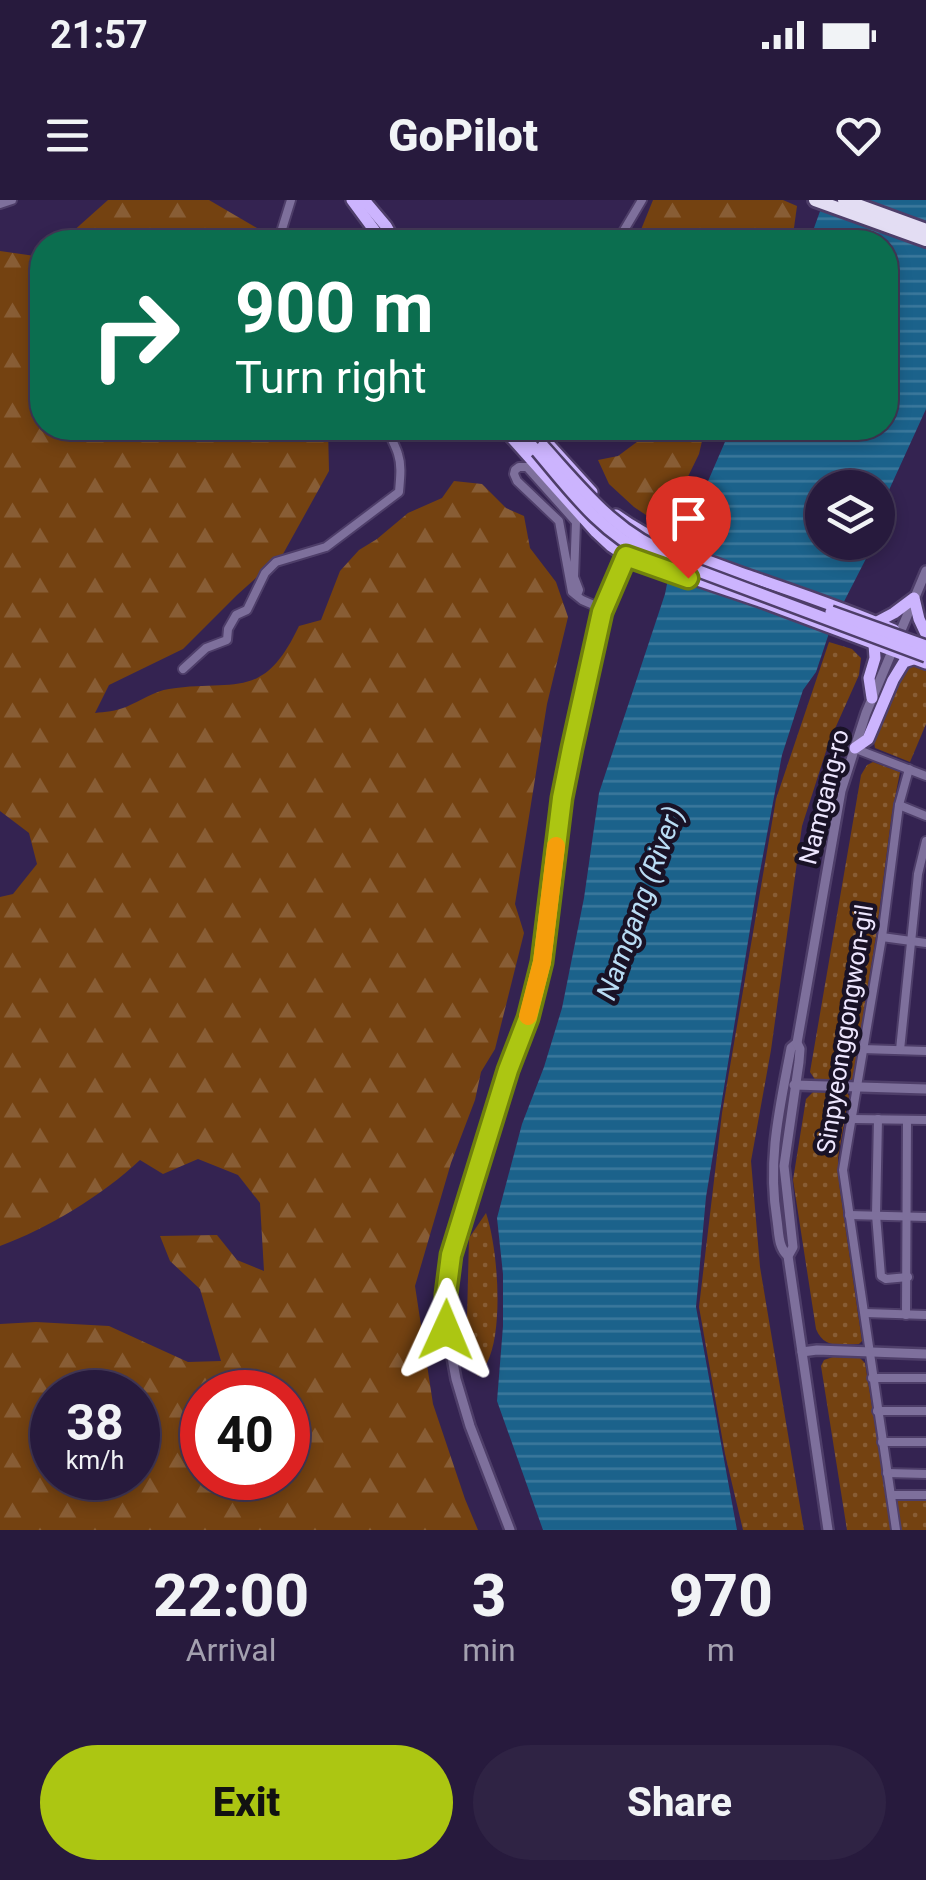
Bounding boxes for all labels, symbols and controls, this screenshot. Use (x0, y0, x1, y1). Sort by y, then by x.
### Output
text: 21:57 (50, 13, 148, 57)
icon: menu (40, 108, 95, 163)
icon: heart (831, 108, 886, 163)
text: GoPilot (388, 109, 538, 162)
text: 900 m (235, 267, 434, 349)
icon: right (70, 270, 200, 400)
text: Turn right (235, 351, 427, 404)
map controls (805, 470, 895, 560)
button: layers (805, 470, 895, 560)
pin (646, 476, 731, 579)
icon: arrive (661, 491, 716, 546)
street label: Namgang-ro (793, 726, 855, 868)
water label: Namgang (River) (590, 802, 690, 1004)
street label: Sinpyeonggongwon-gil (811, 902, 879, 1156)
position arrow (394, 1278, 498, 1382)
speed limit sign: 40 (180, 1370, 310, 1500)
text: 38 (66, 1394, 124, 1452)
text: km/h (66, 1446, 124, 1475)
text: 22:00 (153, 1560, 309, 1631)
text: 3 (472, 1560, 506, 1631)
text: 970 (669, 1560, 773, 1631)
text: Arrival (186, 1631, 277, 1669)
text: min (462, 1631, 516, 1669)
text: m (707, 1631, 735, 1669)
button: Exit (40, 1745, 453, 1860)
button: Share (473, 1745, 886, 1860)

